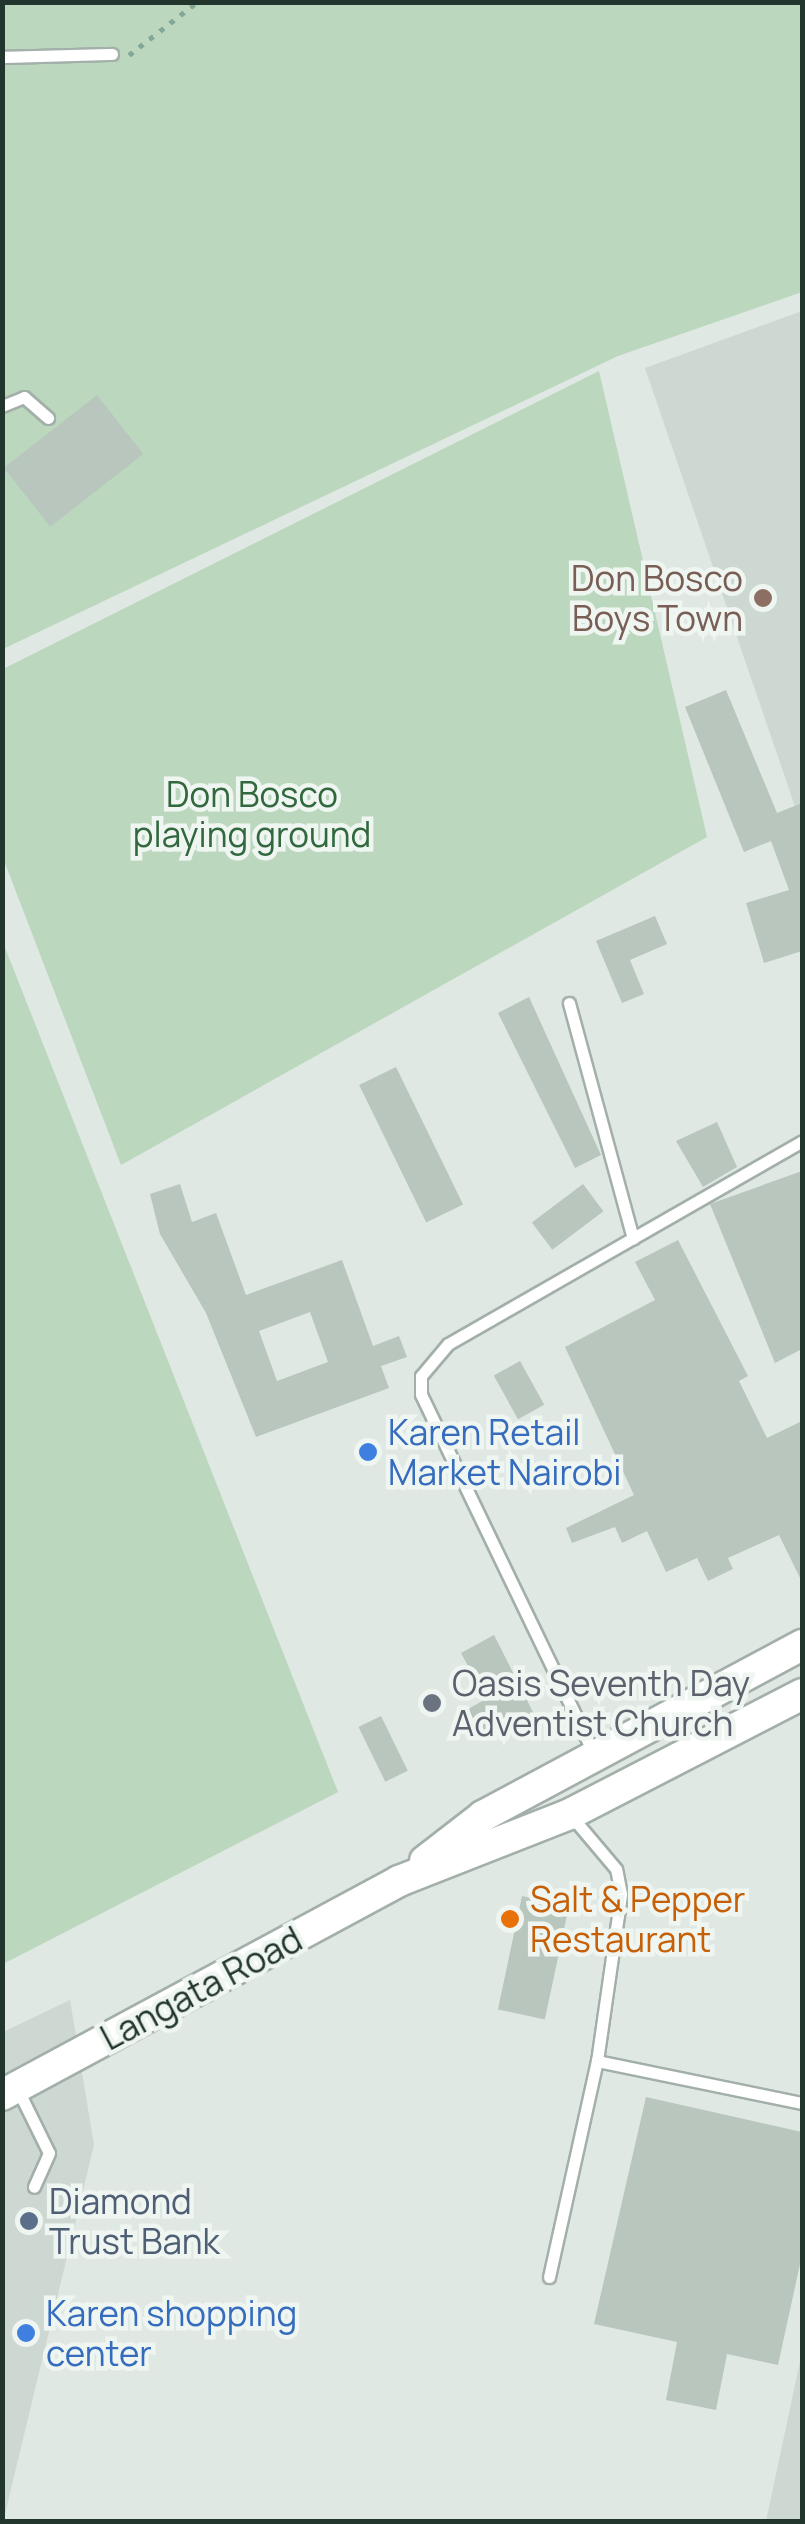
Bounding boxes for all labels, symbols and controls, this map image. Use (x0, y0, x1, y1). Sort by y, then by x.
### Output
place label: Don Bosco Boys Town (571, 557, 743, 639)
marker: Don Bosco Boys Town (752, 587, 774, 609)
park label: Don Bosco playing ground (133, 773, 371, 855)
place label: Karen Retail Market Nairobi (388, 1411, 621, 1493)
marker: Karen Retail Market Nairobi (357, 1441, 379, 1463)
place label: Oasis Seventh Day Adventist Church (452, 1662, 750, 1744)
marker: Oasis Seventh Day Adventist Church (421, 1692, 443, 1714)
place label: Salt & Pepper Restaurant (530, 1878, 745, 1960)
marker: Salt & Pepper Restaurant (499, 1908, 521, 1930)
street label: Langata Road (93, 1917, 309, 2059)
place label: Diamond Trust Bank (49, 2180, 220, 2262)
marker: Diamond Trust Bank (18, 2210, 40, 2232)
place label: Karen shopping center (46, 2292, 297, 2374)
marker: Karen shopping center (15, 2322, 37, 2344)

